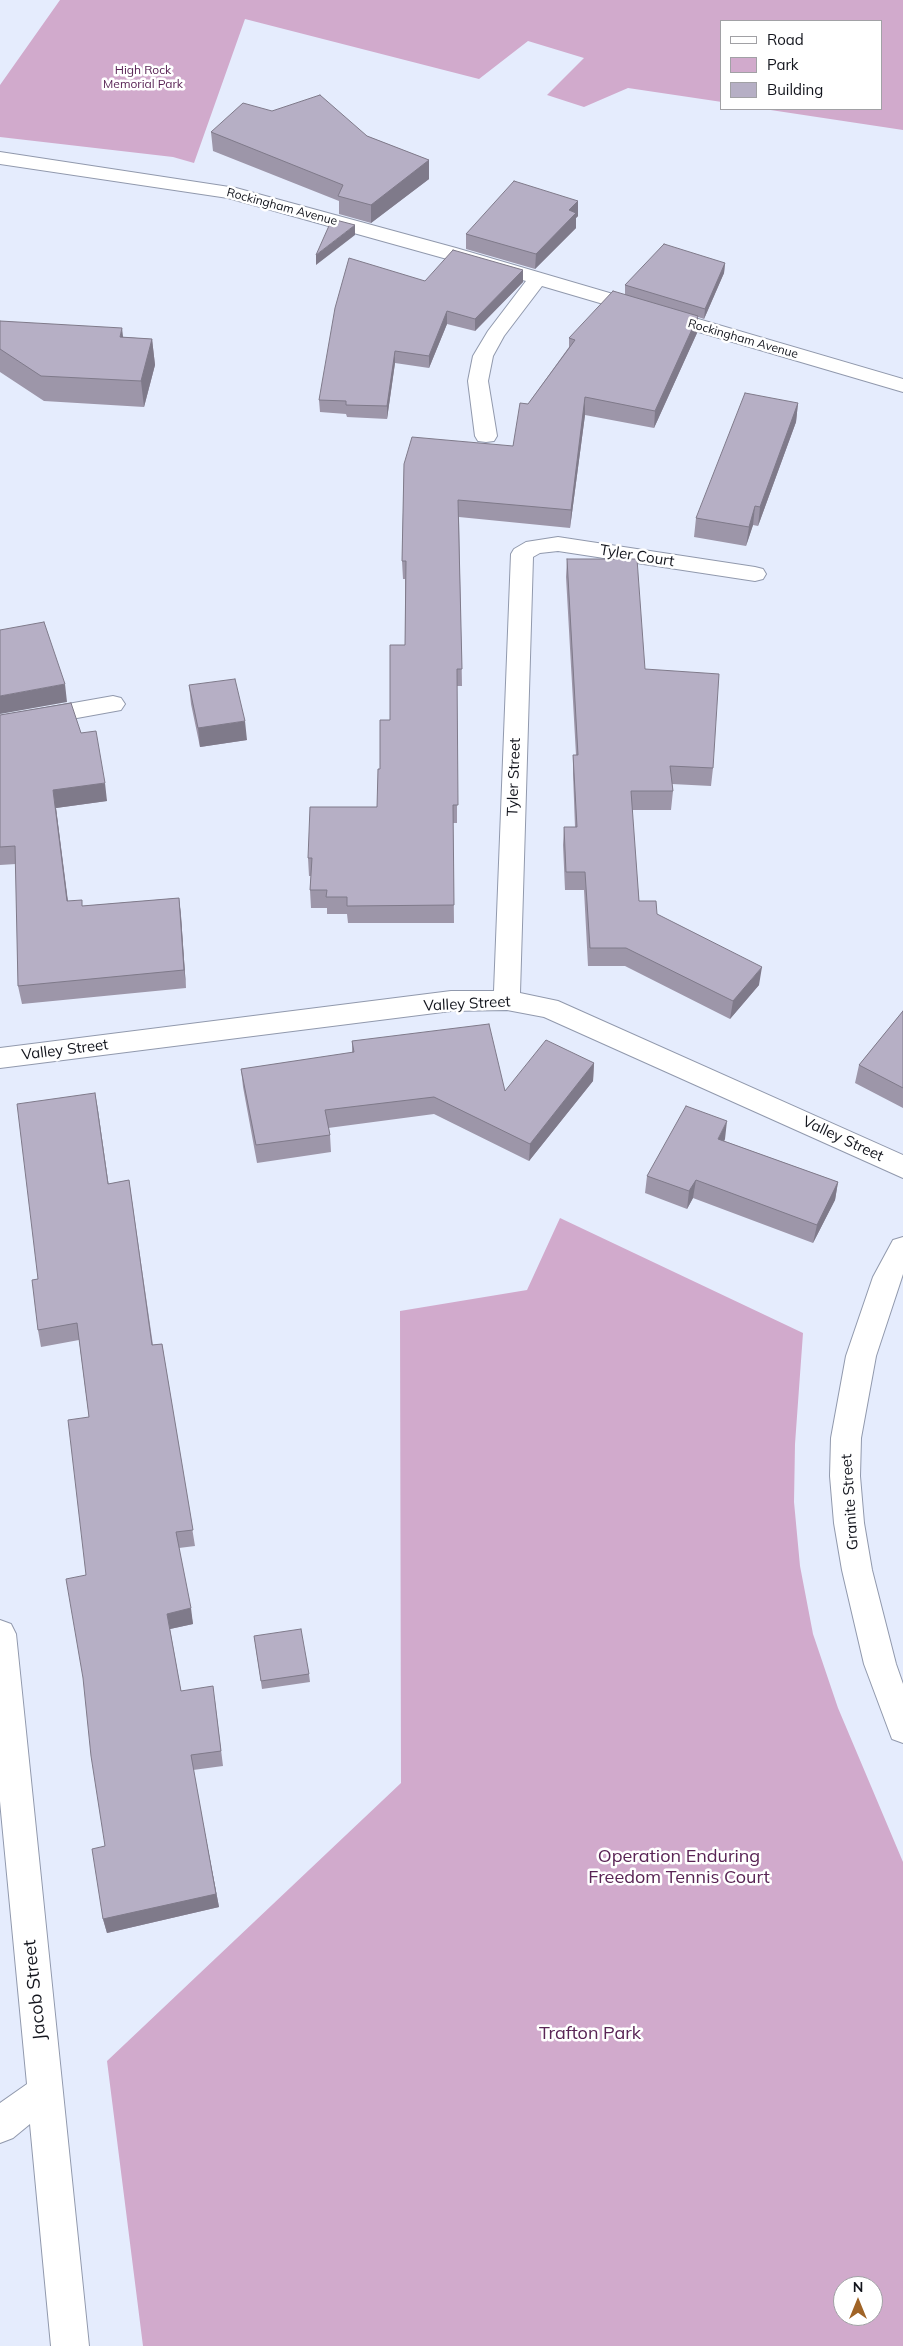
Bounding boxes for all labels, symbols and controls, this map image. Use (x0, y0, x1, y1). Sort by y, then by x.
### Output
legend (720, 20, 883, 110)
text: Road (767, 30, 804, 49)
text: Park (767, 55, 799, 74)
park label: High Rock Memorial Park (103, 63, 183, 91)
text: Building (767, 80, 823, 99)
street label: Rockingham Avenue (225, 185, 339, 229)
street label: Rockingham Avenue (686, 316, 800, 362)
street label: Tyler Court (598, 541, 676, 571)
street label: Tyler Street (504, 737, 524, 817)
street label: Valley Street (423, 993, 511, 1015)
street label: Valley Street (21, 1036, 109, 1064)
street label: Valley Street (800, 1112, 886, 1166)
street label: Granite Street (838, 1453, 862, 1551)
park label: Operation Enduring Freedom Tennis Court (588, 1846, 770, 1888)
street label: Jacob Street (19, 1939, 51, 2041)
park label: Trafton Park (539, 2023, 641, 2045)
north arrow (833, 2276, 883, 2326)
text: N (853, 2278, 863, 2296)

